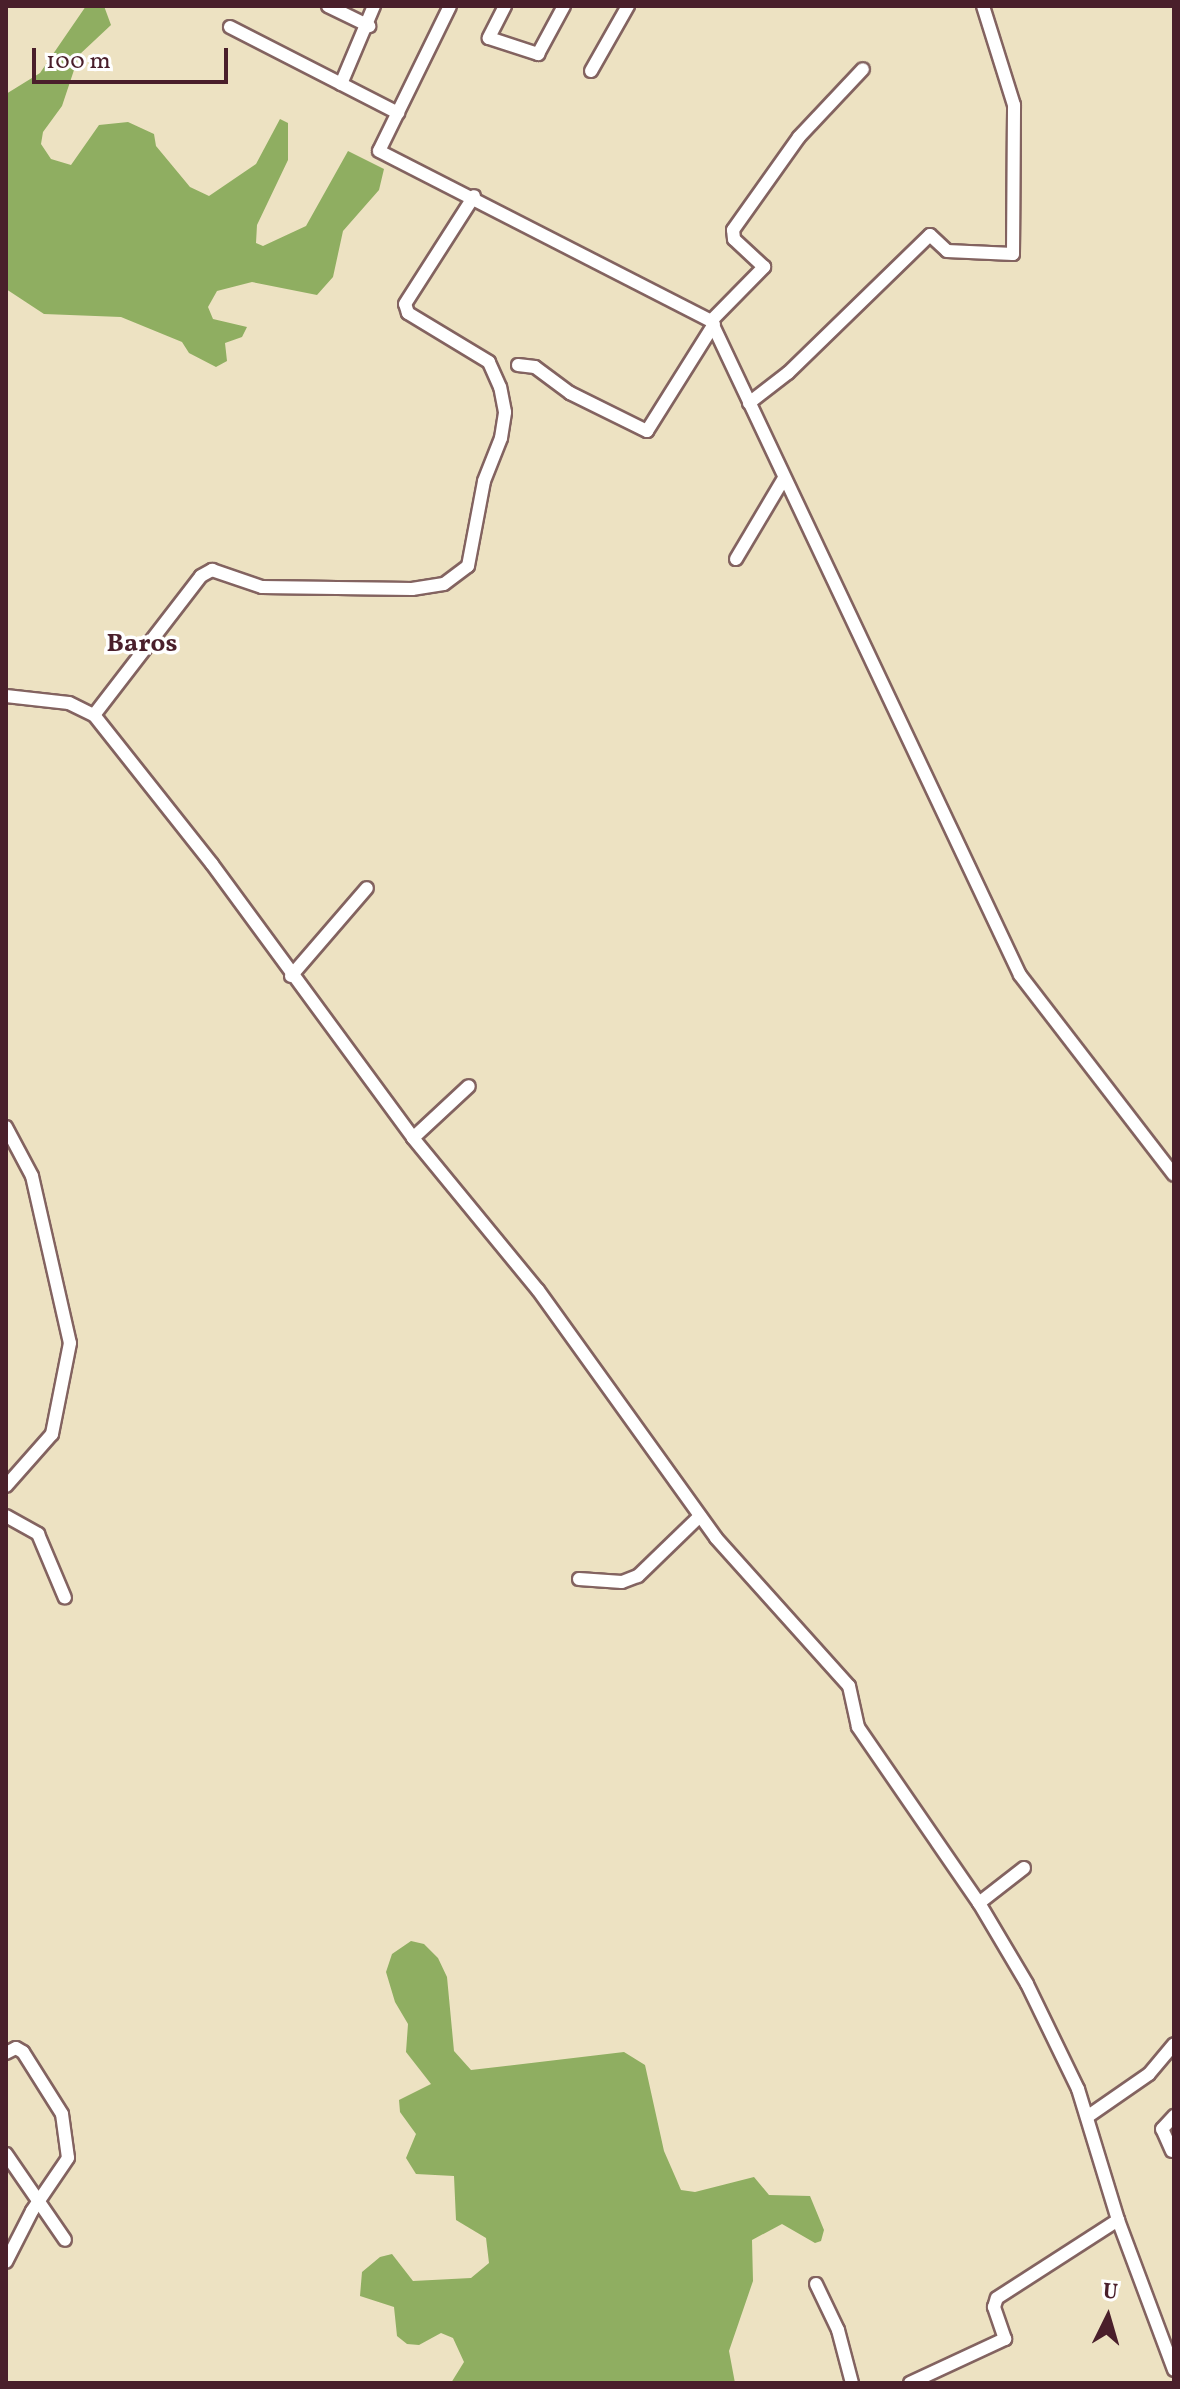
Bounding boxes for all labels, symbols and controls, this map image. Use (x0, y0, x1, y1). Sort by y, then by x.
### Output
scale bar (36, 32, 232, 82)
text: 100 m (46, 45, 111, 79)
district label: Baros (107, 629, 177, 661)
text: U (1101, 2276, 1119, 2309)
north arrow (1068, 2277, 1148, 2357)

